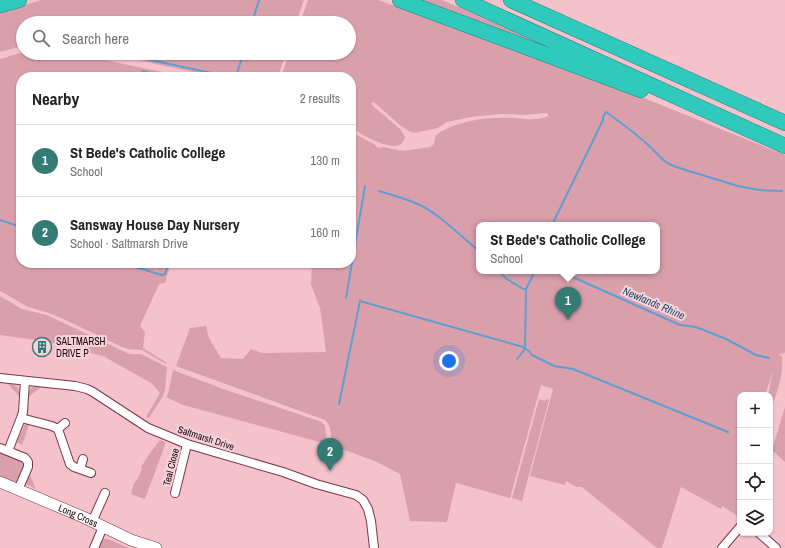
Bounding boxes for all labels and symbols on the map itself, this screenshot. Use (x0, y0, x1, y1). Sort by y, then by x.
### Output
water label: Newlands Rhine (621, 284, 687, 322)
pin: 1 (555, 287, 581, 320)
place label: SALTMARSH DRIVE P (56, 335, 106, 360)
building icon: SALTMARSH DRIVE P (31, 336, 53, 358)
your location (439, 351, 459, 371)
street label: Saltmarsh Drive (176, 423, 236, 453)
pin: 2 (317, 438, 343, 471)
street label: Teal Close (160, 446, 182, 487)
street label: Long Cross (56, 501, 100, 530)

